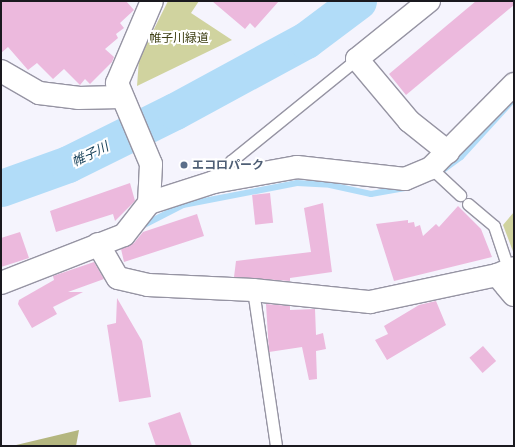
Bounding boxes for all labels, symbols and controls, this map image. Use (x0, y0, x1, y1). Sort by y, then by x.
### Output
park label: 帷子川緑道 (149, 31, 209, 45)
water label: 帷子川 (69, 138, 111, 170)
place label: エコロパーク (192, 158, 264, 172)
marker: エコロパーク (179, 160, 189, 170)

